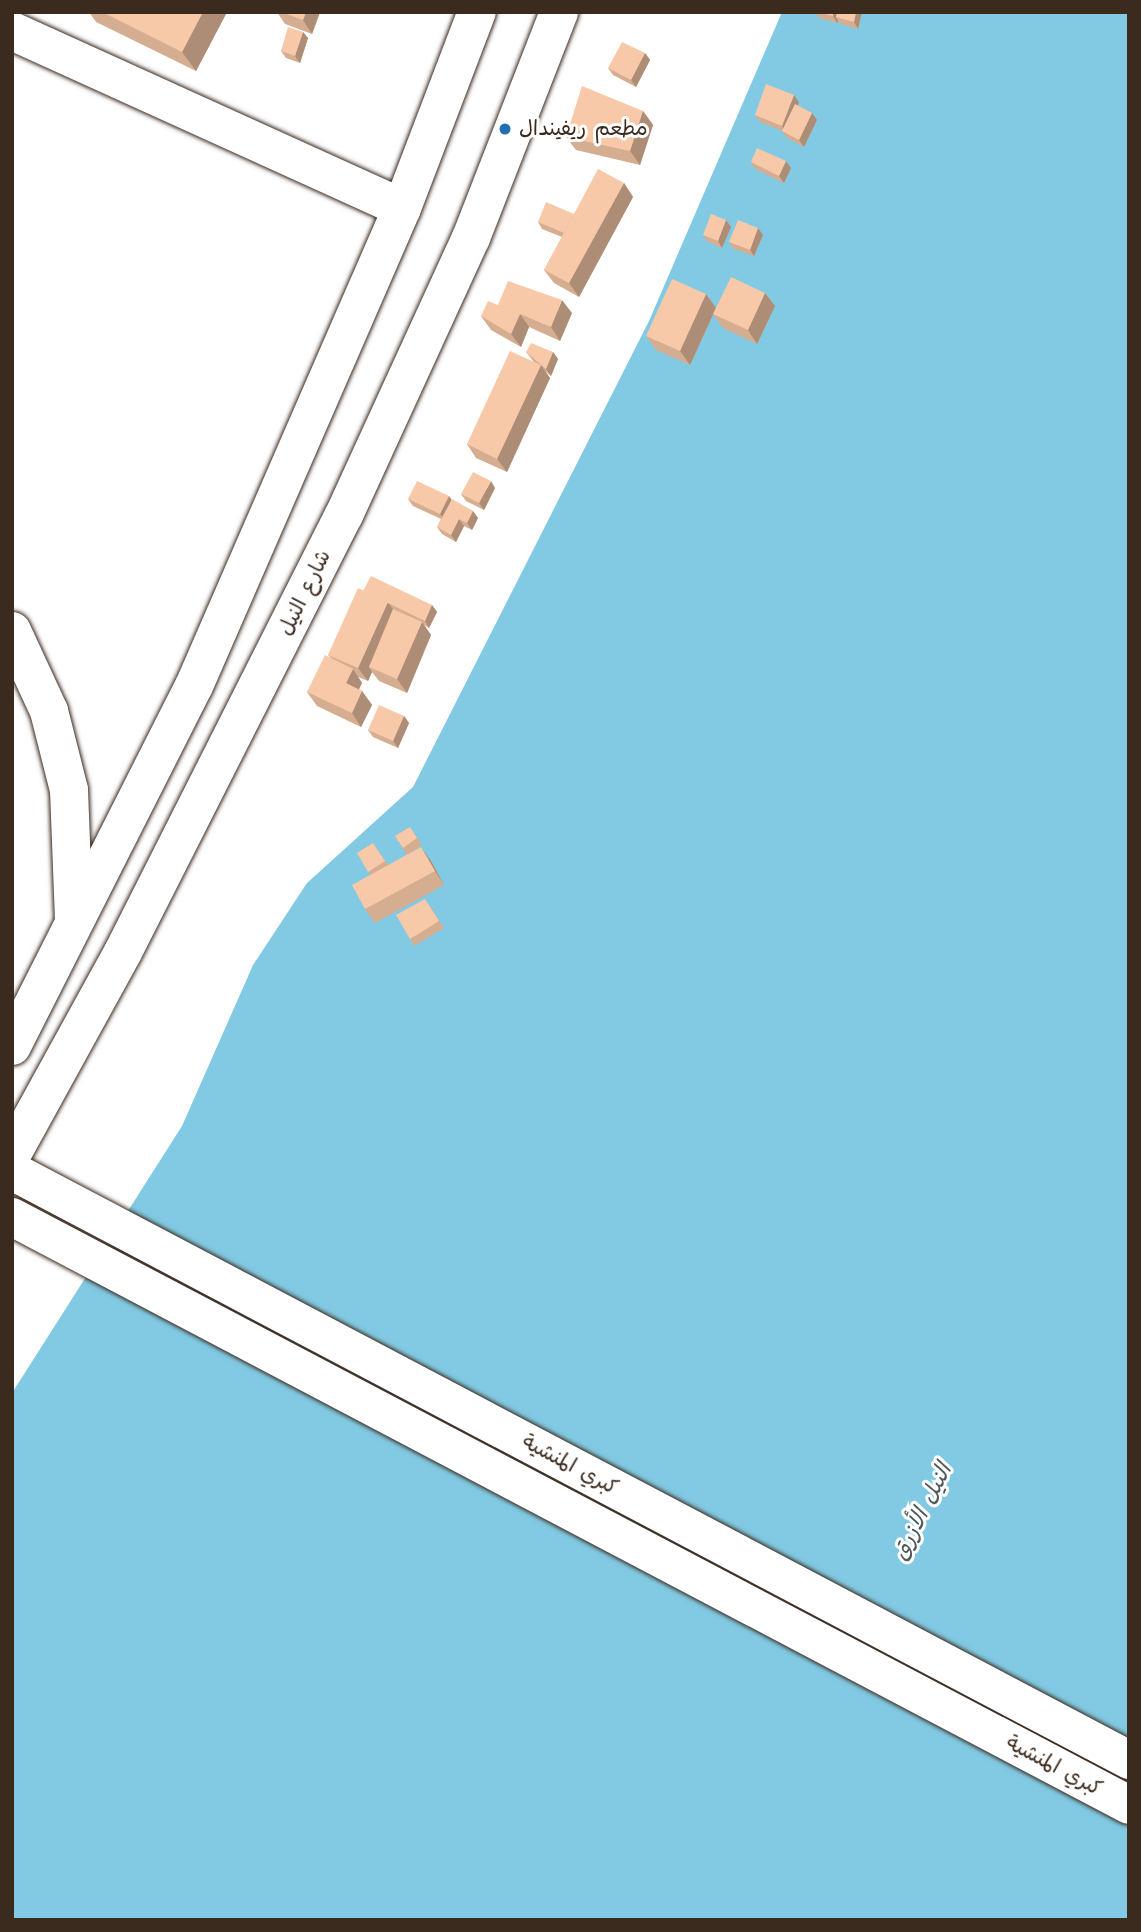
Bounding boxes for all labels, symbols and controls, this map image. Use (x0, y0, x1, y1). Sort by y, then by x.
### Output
place label: مطعم ريفيندال (519, 116, 648, 142)
marker: مطعم ريفيندال (497, 121, 513, 137)
street label: شارع النيل (273, 546, 337, 640)
street label: كبري المنشية (518, 1429, 622, 1501)
water label: النيل الأزرق (886, 1459, 958, 1565)
street label: كبري المنشية (1002, 1730, 1106, 1802)

